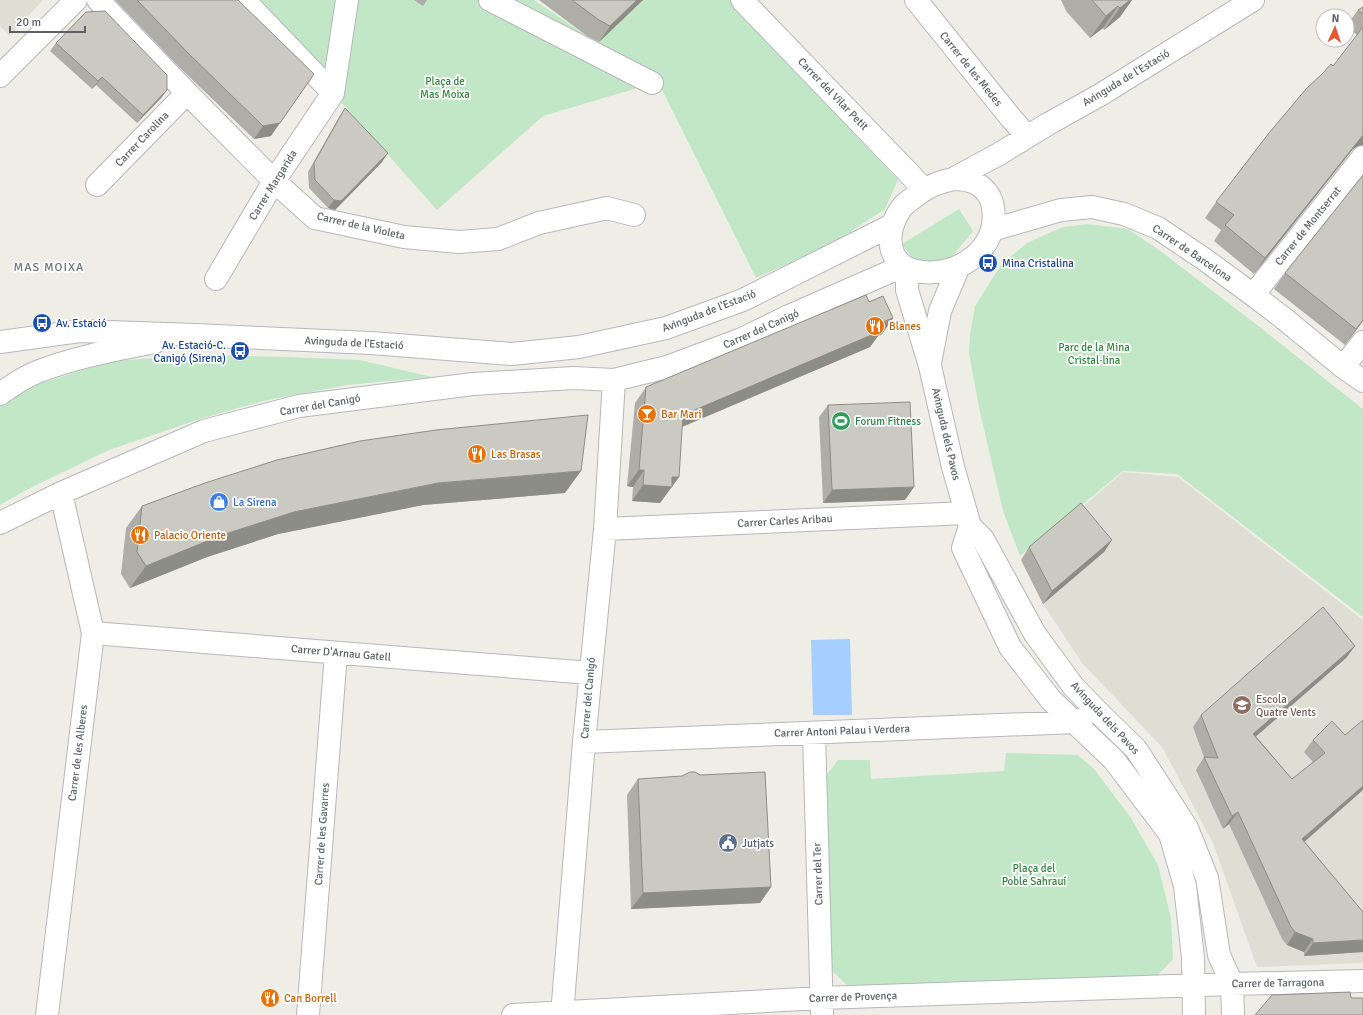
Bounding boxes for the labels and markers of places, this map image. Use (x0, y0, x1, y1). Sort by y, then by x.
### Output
bus stop icon: Mina Cristalina (977, 252, 999, 274)
place label: Mina Cristalina (1002, 257, 1074, 270)
bus stop icon: Av. Estació (31, 312, 53, 334)
restaurant icon: Blanes (864, 315, 886, 337)
place label: Av. Estació (56, 317, 107, 330)
place label: Blanes (889, 320, 921, 333)
place label: Av. Estació-C. Canigó (Sirena) (154, 339, 226, 365)
bus stop icon: Av. Estació-C. Canigó (Sirena) (229, 340, 251, 362)
bar icon: Bar Mari (636, 403, 658, 425)
place label: Bar Mari (661, 408, 701, 421)
sports icon: Forum Fitness (830, 410, 852, 432)
place label: Forum Fitness (855, 415, 921, 428)
restaurant icon: Las Brasas (466, 443, 488, 465)
place label: Las Brasas (491, 448, 541, 461)
shop icon: La Sirena (208, 491, 230, 513)
place label: La Sirena (233, 496, 277, 509)
restaurant icon: Palacio Oriente (129, 524, 151, 546)
place label: Palacio Oriente (154, 529, 226, 542)
place label: Escola Quatre Vents (1256, 693, 1316, 719)
school or university icon: Escola Quatre Vents (1231, 694, 1253, 716)
public building icon: Jutjats (717, 832, 739, 854)
place label: Jutjats (742, 837, 774, 850)
restaurant icon: Can Borrell (259, 987, 281, 1009)
place label: Can Borrell (284, 992, 337, 1005)

